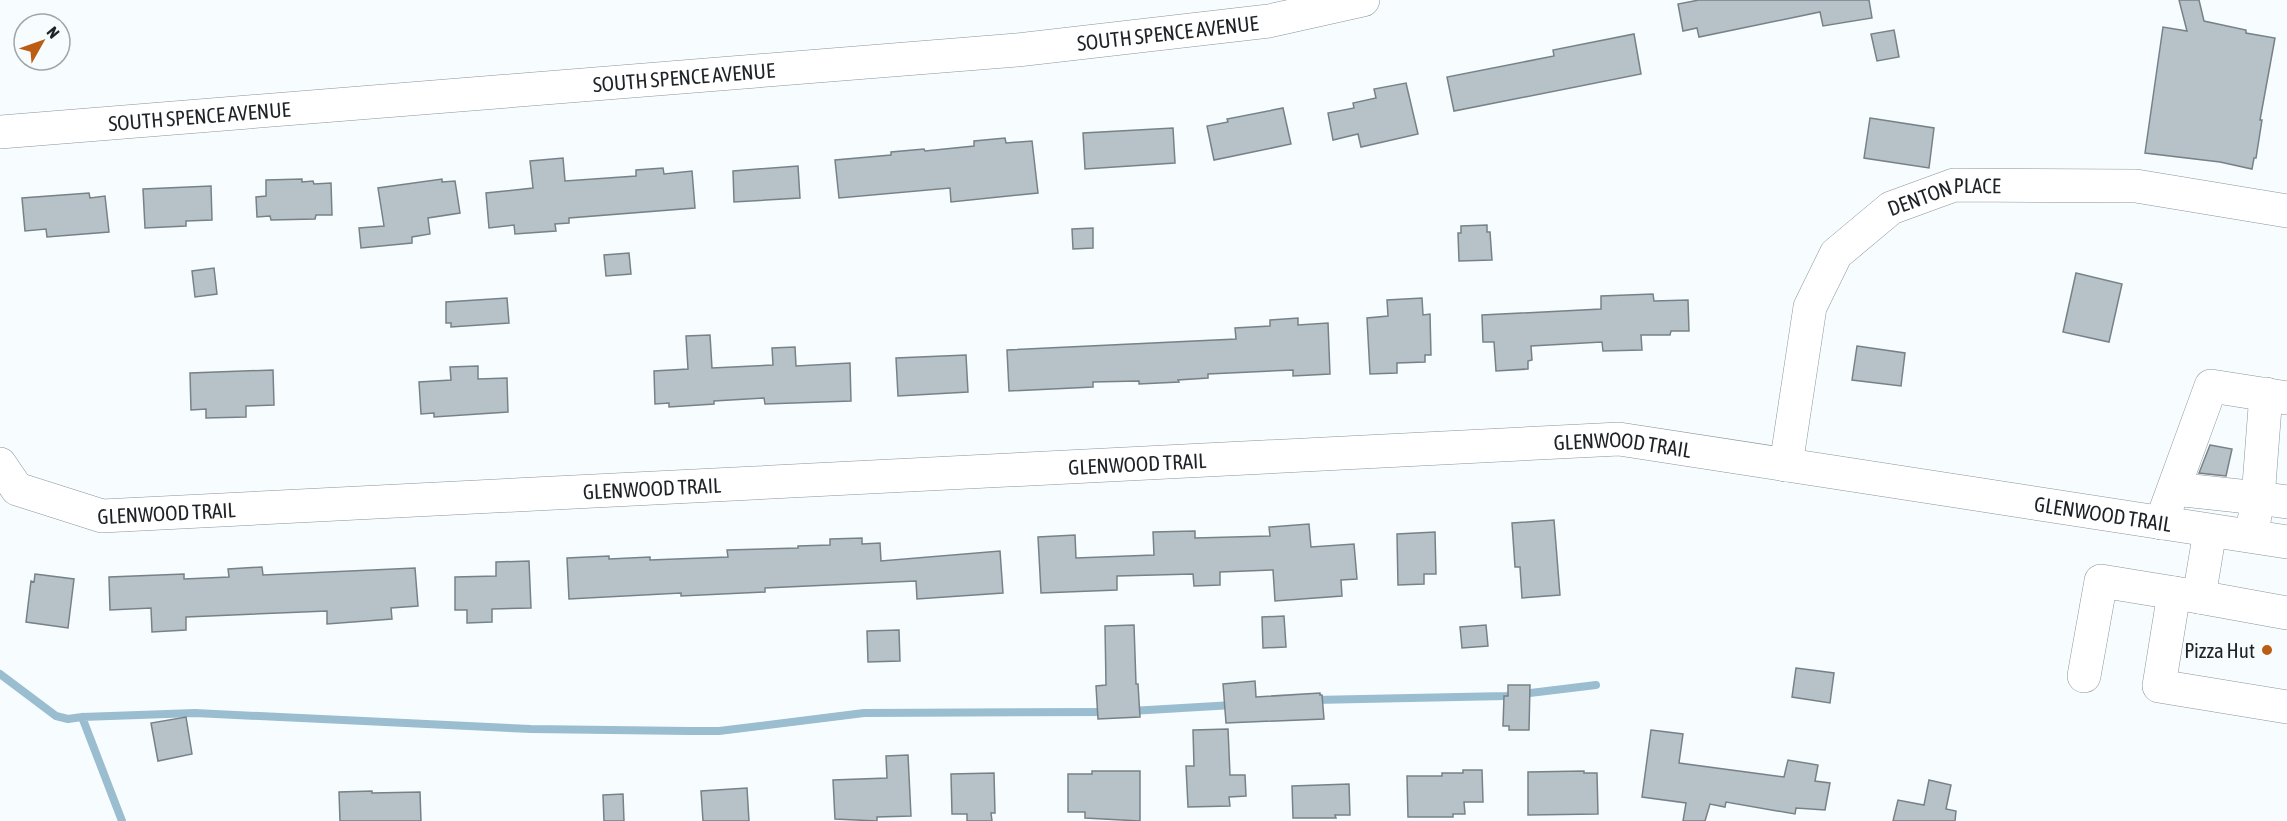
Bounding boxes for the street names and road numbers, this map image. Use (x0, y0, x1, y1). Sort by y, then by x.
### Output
street label: SOUTH SPENCE AVENUE (1076, 10, 1260, 55)
street label: SOUTH SPENCE AVENUE (592, 58, 776, 96)
street label: SOUTH SPENCE AVENUE (107, 97, 291, 135)
street label: DENTON PLACE (1884, 173, 2001, 220)
street label: GLENWOOD TRAIL (1553, 427, 1693, 462)
street label: GLENWOOD TRAIL (1068, 448, 1207, 479)
street label: GLENWOOD TRAIL (582, 473, 722, 504)
street label: GLENWOOD TRAIL (2033, 491, 2173, 536)
street label: GLENWOOD TRAIL (97, 497, 236, 528)

